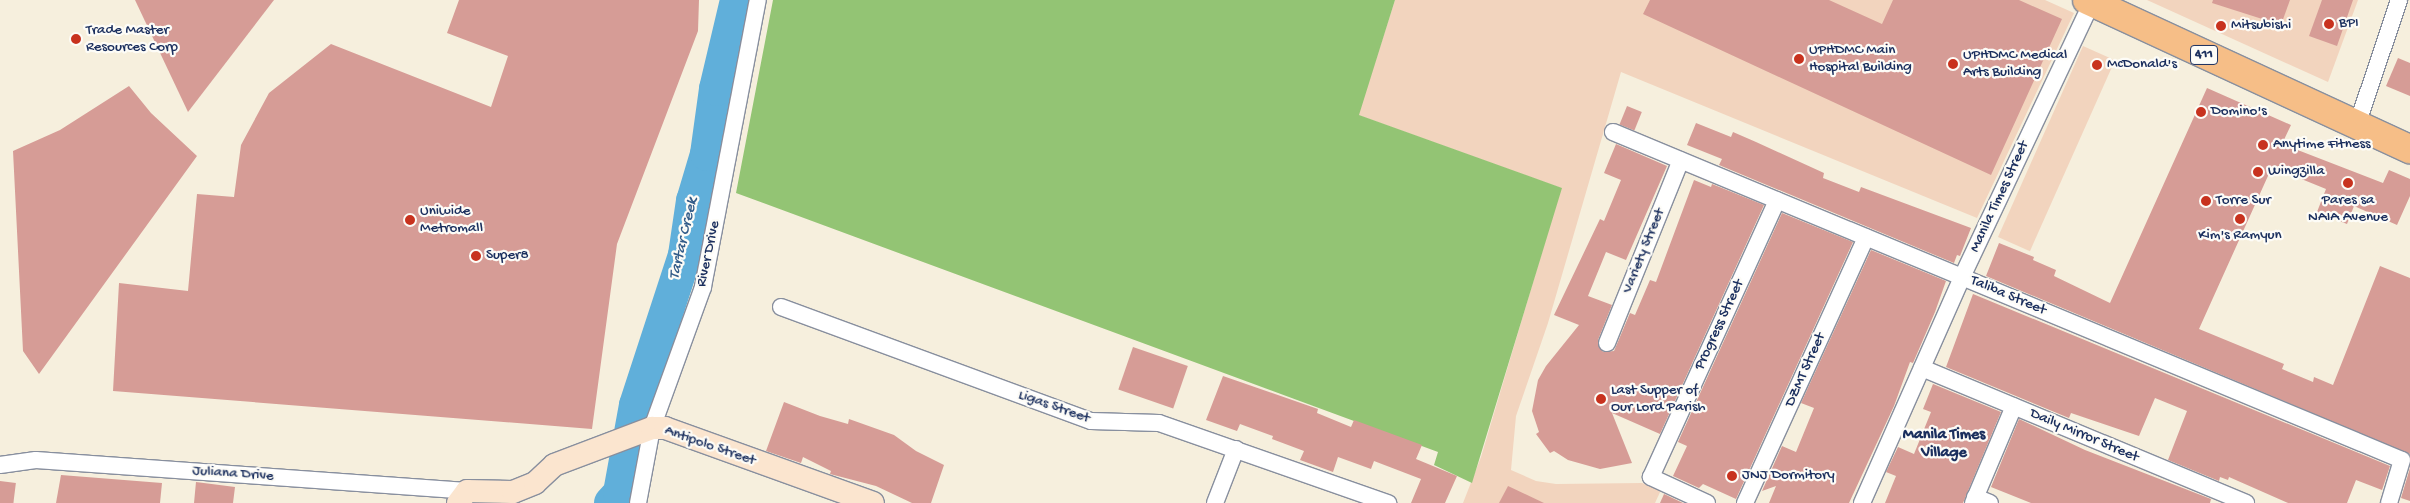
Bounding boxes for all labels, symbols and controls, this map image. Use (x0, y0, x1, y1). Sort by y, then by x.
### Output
place label: BPI (2339, 15, 2359, 33)
place label: Mitsubishi (2231, 17, 2291, 35)
marker: BPI (2323, 18, 2335, 30)
marker: Mitsubishi (2215, 20, 2227, 32)
place label: Trade Master Resources Corp (86, 21, 178, 56)
marker: Trade Master Resources Corp (70, 33, 82, 45)
place label: UPHDMC Main Hospital Building (1809, 41, 1912, 76)
road number: 411 (2189, 44, 2219, 66)
place label: UPHDMC Medical Arts Building (1963, 46, 2067, 81)
marker: UPHDMC Main Hospital Building (1793, 53, 1805, 65)
place label: McDonald's (2107, 56, 2177, 74)
marker: UPHDMC Medical Arts Building (1947, 58, 1959, 70)
marker: McDonald's (2091, 59, 2103, 71)
place label: Domino's (2211, 103, 2267, 121)
marker: Domino's (2195, 106, 2207, 118)
place label: Anytime Fitness (2273, 136, 2371, 154)
street label: Manila Times Street (1966, 138, 2034, 256)
marker: Anytime Fitness (2257, 139, 2269, 151)
place label: Wingzilla (2268, 163, 2324, 181)
marker: Wingzilla (2252, 166, 2264, 178)
marker: Pares sa NAIA Avenue (2342, 177, 2354, 189)
place label: Pares sa NAIA Avenue (2308, 191, 2388, 226)
place label: Torre Sur (2216, 192, 2271, 210)
marker: Torre Sur (2200, 195, 2212, 207)
water label: Tartar Creek (666, 196, 704, 282)
place label: Uniwide Metromall (420, 202, 483, 237)
street label: Variety Street (1619, 206, 1669, 296)
marker: Kim's Ramyun (2234, 213, 2246, 225)
marker: Uniwide Metromall (404, 214, 416, 226)
street label: River Drive (693, 219, 725, 289)
place label: Kim's Ramyun (2198, 227, 2282, 245)
place label: Super8 (486, 247, 529, 265)
marker: Super8 (470, 250, 482, 262)
street label: Taliba Street (1967, 272, 2049, 320)
street label: Progress Street (1691, 277, 1749, 373)
street label: DZMT Street (1782, 330, 1830, 410)
place label: Last Supper of Our Lord Parish (1611, 381, 1706, 416)
street label: Ligas Street (1016, 386, 1092, 428)
marker: Last Supper of Our Lord Parish (1595, 393, 1607, 405)
street label: Daily Mirror Street (2027, 405, 2141, 467)
street label: Antipolo Street (662, 422, 758, 470)
district label: Manila Times Village (1903, 426, 1985, 464)
street label: Juliana Drive (192, 462, 274, 486)
place label: JNJ Dormitory (1742, 467, 1835, 485)
marker: JNJ Dormitory (1726, 470, 1738, 482)

